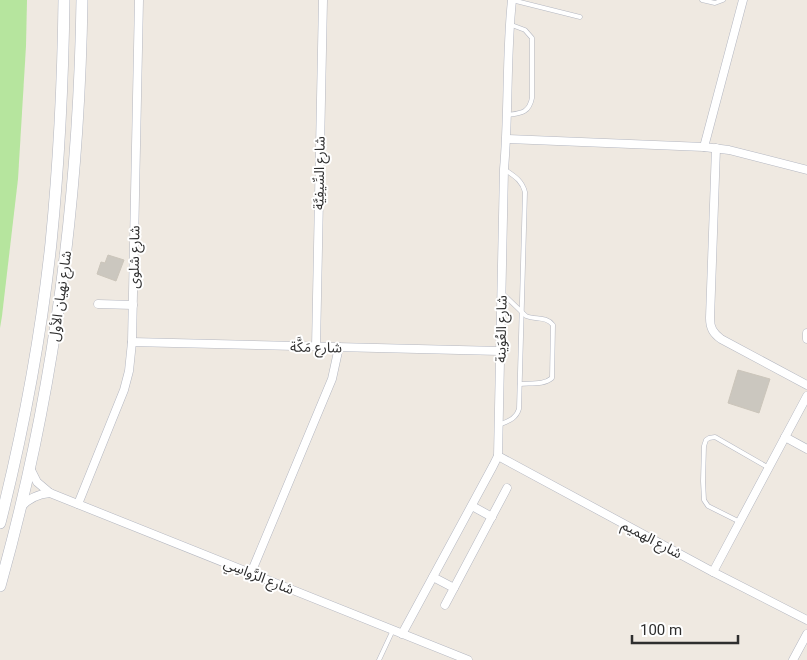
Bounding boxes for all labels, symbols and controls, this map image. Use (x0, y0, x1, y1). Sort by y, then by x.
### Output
street label: شارع السِّيفِيَّة (310, 136, 331, 210)
street label: شارع شلوى (125, 225, 146, 289)
street label: شارع نهيان الأول (46, 250, 77, 343)
street label: شارع العُوَينة (492, 295, 513, 363)
street label: شارع مَكَّة (290, 336, 342, 358)
street label: شارع الهميم (618, 516, 685, 564)
street label: شارع الرَّواسِي (220, 555, 296, 600)
scale bar (632, 612, 738, 644)
text: 100 m (640, 621, 682, 639)

